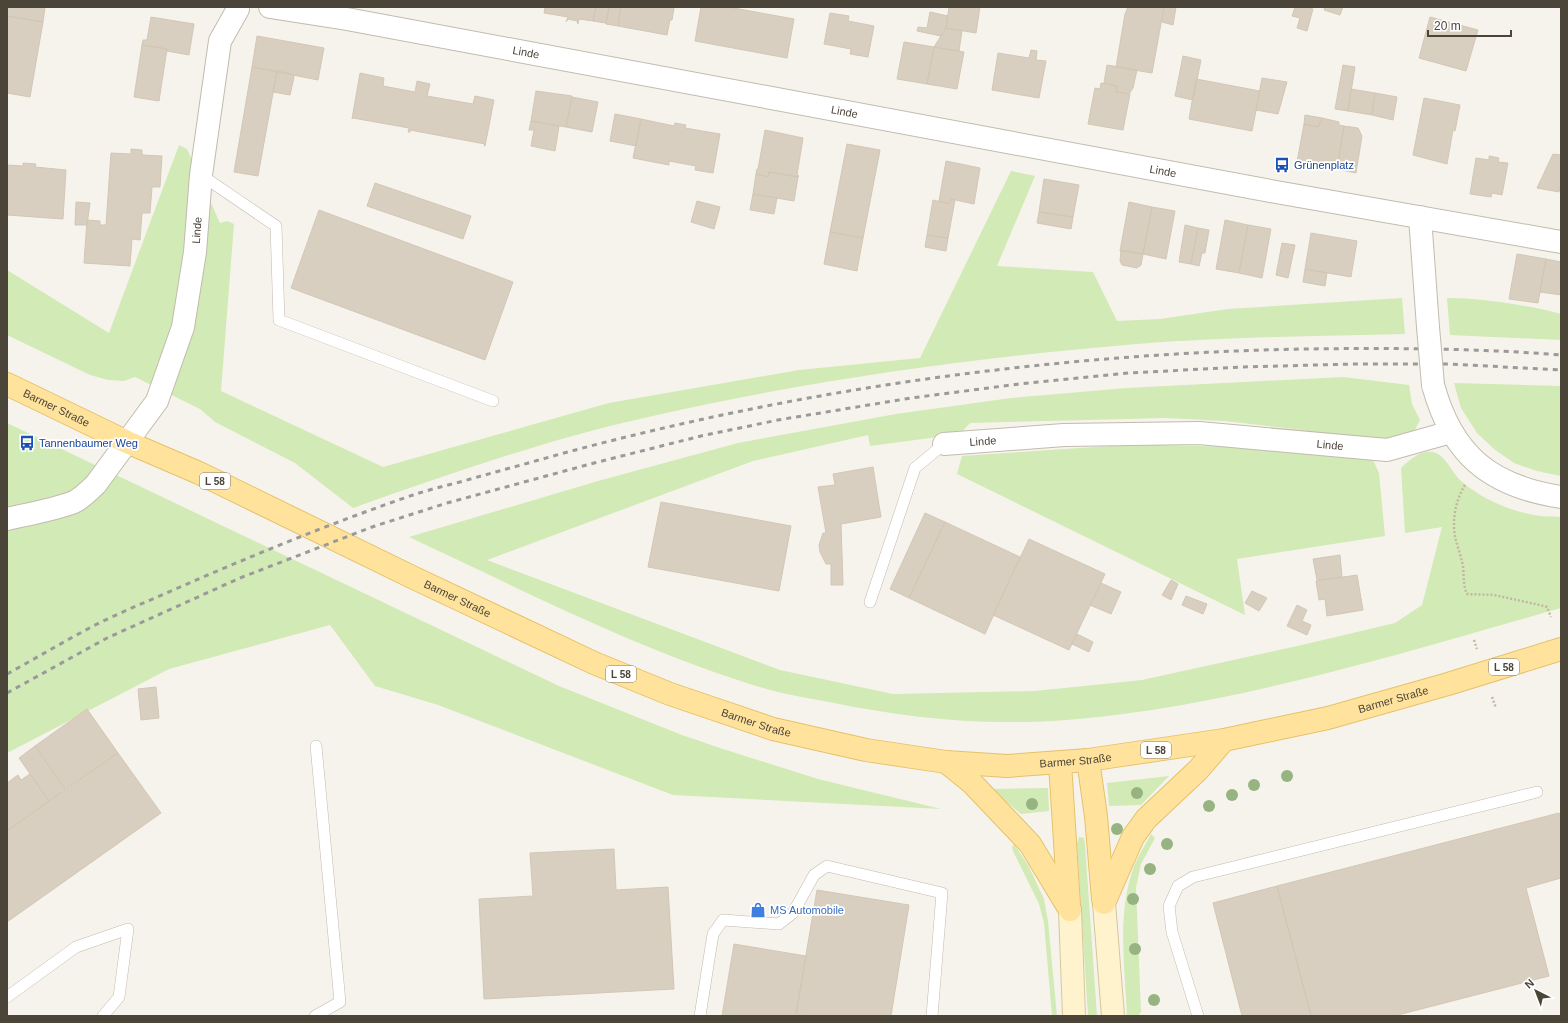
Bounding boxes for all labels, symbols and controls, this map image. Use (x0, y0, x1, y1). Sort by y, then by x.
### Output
scale bar (1428, 12, 1511, 38)
text: 20 m (1434, 19, 1461, 33)
street label: Linde (512, 44, 540, 61)
street label: Linde (830, 103, 859, 120)
bus stop icon: Grünenplatz (1273, 156, 1291, 174)
place label: Grünenplatz (1294, 159, 1354, 171)
street label: Linde (1149, 163, 1177, 179)
street label: Linde (190, 216, 204, 244)
street label: Barmer Straße (21, 387, 92, 429)
bus stop icon: Tannenbaumer Weg (18, 434, 36, 452)
street label: Linde (969, 434, 997, 448)
place label: Tannenbaumer Weg (39, 437, 138, 449)
street label: Linde (1316, 438, 1344, 452)
road number: L 58 (200, 473, 230, 489)
street label: Barmer Straße (422, 578, 493, 619)
road number: L 58 (1489, 659, 1519, 675)
road number: L 58 (606, 666, 636, 682)
street label: Barmer Straße (1357, 684, 1430, 715)
street label: Barmer Straße (720, 706, 792, 739)
road number: L 58 (1141, 742, 1171, 758)
street label: Barmer Straße (1039, 751, 1112, 770)
shop icon: MS Automobile (749, 901, 767, 919)
place label: MS Automobile (770, 904, 844, 916)
north arrow (1516, 971, 1556, 1011)
text: N (1522, 976, 1536, 991)

